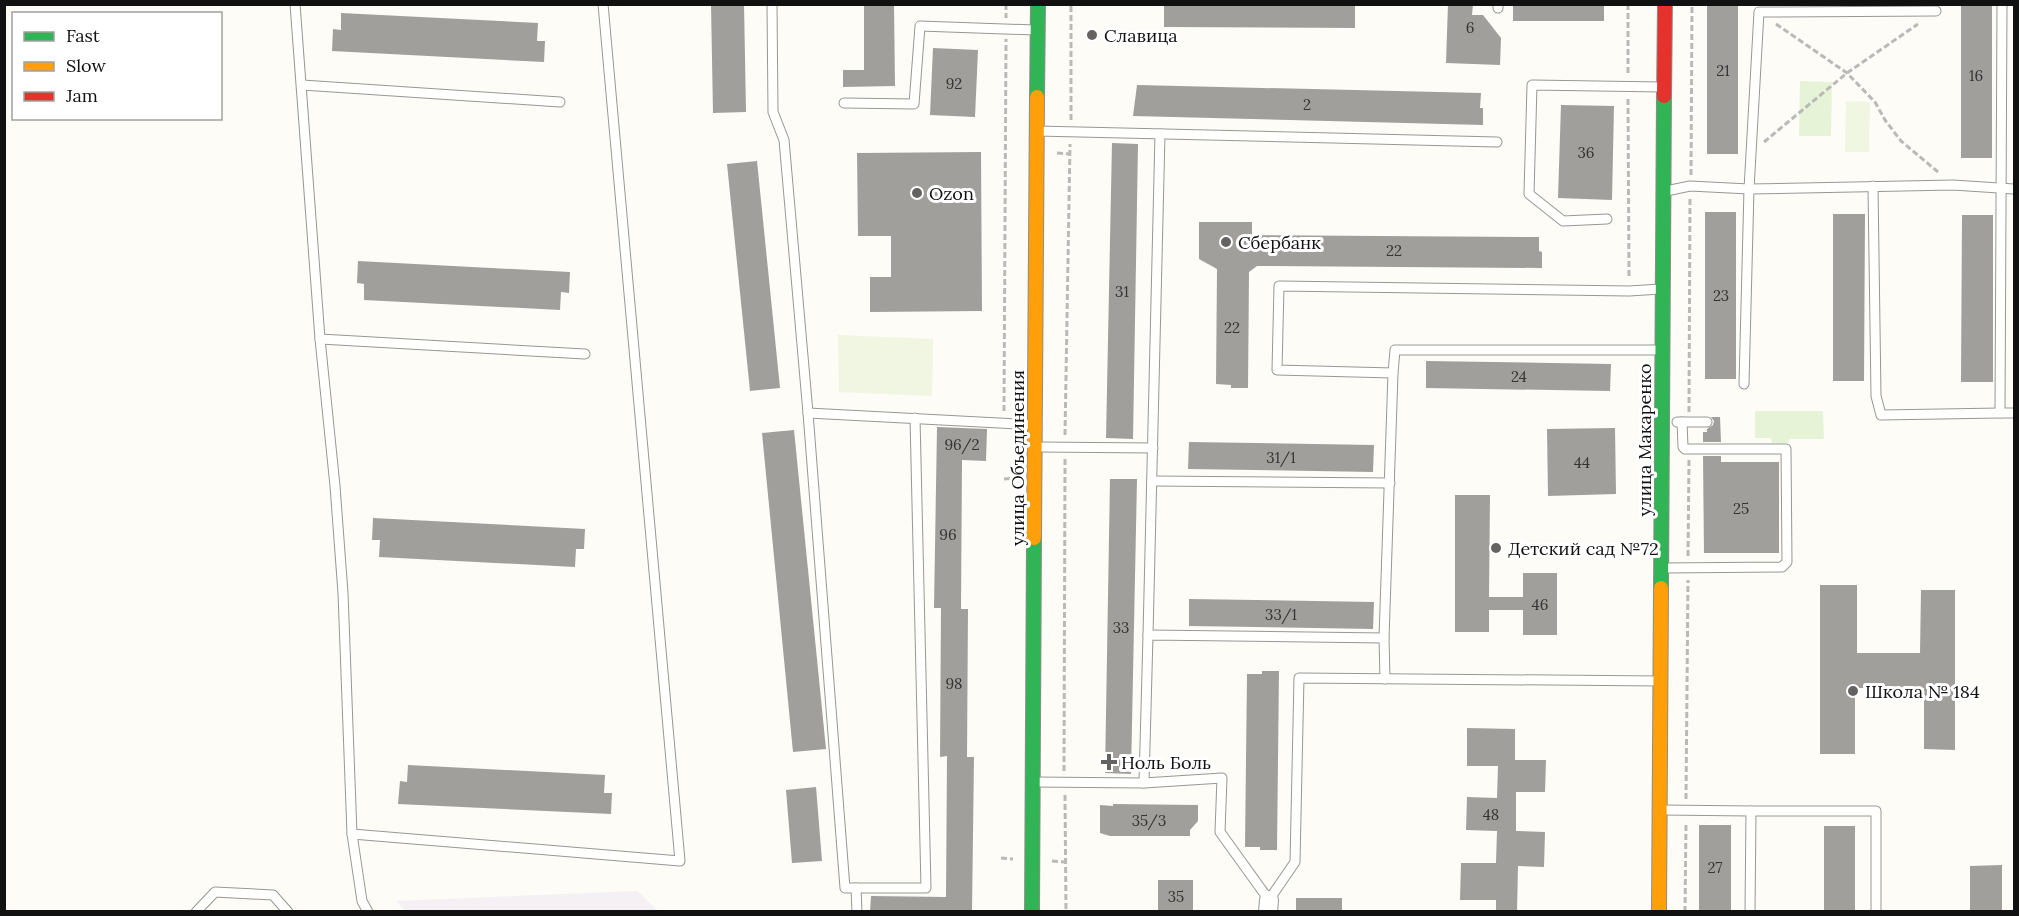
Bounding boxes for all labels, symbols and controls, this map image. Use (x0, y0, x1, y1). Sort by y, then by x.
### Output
legend (12, 12, 222, 120)
house number: 6 (1466, 18, 1474, 37)
text: Fast (66, 24, 100, 47)
place label: Славица (1104, 24, 1178, 47)
marker: Славица (1085, 28, 1099, 42)
text: Slow (66, 54, 106, 77)
house number: 21 (1716, 61, 1730, 80)
house number: 16 (1969, 66, 1983, 85)
house number: 92 (946, 74, 962, 93)
text: Jam (65, 84, 98, 107)
house number: 2 (1303, 95, 1311, 114)
house number: 36 (1577, 143, 1595, 162)
place label: Ozon (929, 182, 974, 205)
marker: Ozon (910, 186, 924, 200)
place label: Сбербанк (1238, 231, 1321, 254)
marker: Сбербанк (1219, 235, 1233, 249)
house number: 22 (1386, 241, 1402, 260)
house number: 31 (1115, 282, 1129, 301)
house number: 23 (1713, 286, 1729, 305)
house number: 22 (1224, 318, 1240, 337)
street label: улица Макаренко (1633, 363, 1656, 517)
house number: 24 (1511, 367, 1527, 386)
street label: улица Объединения (1006, 370, 1029, 546)
house number: 96/2 (944, 435, 980, 455)
house number: 31/1 (1266, 448, 1296, 468)
house number: 44 (1574, 453, 1590, 472)
house number: 25 (1733, 499, 1749, 518)
house number: 96 (939, 525, 957, 544)
place label: Детский сад №72 (1508, 537, 1659, 560)
marker: Детский сад №72 (1489, 541, 1503, 555)
house number: 46 (1532, 595, 1548, 614)
house number: 33/1 (1265, 605, 1297, 625)
house number: 33 (1113, 618, 1129, 637)
house number: 98 (945, 674, 963, 693)
place label: Школа № 184 (1865, 680, 1980, 703)
marker: Школа № 184 (1846, 684, 1860, 698)
place label: Ноль Боль (1121, 751, 1211, 774)
marker: Ноль Боль (1102, 755, 1116, 769)
house number: 48 (1483, 805, 1499, 824)
house number: 35/3 (1132, 811, 1166, 831)
house number: 27 (1708, 858, 1723, 877)
house number: 35 (1168, 887, 1184, 906)

